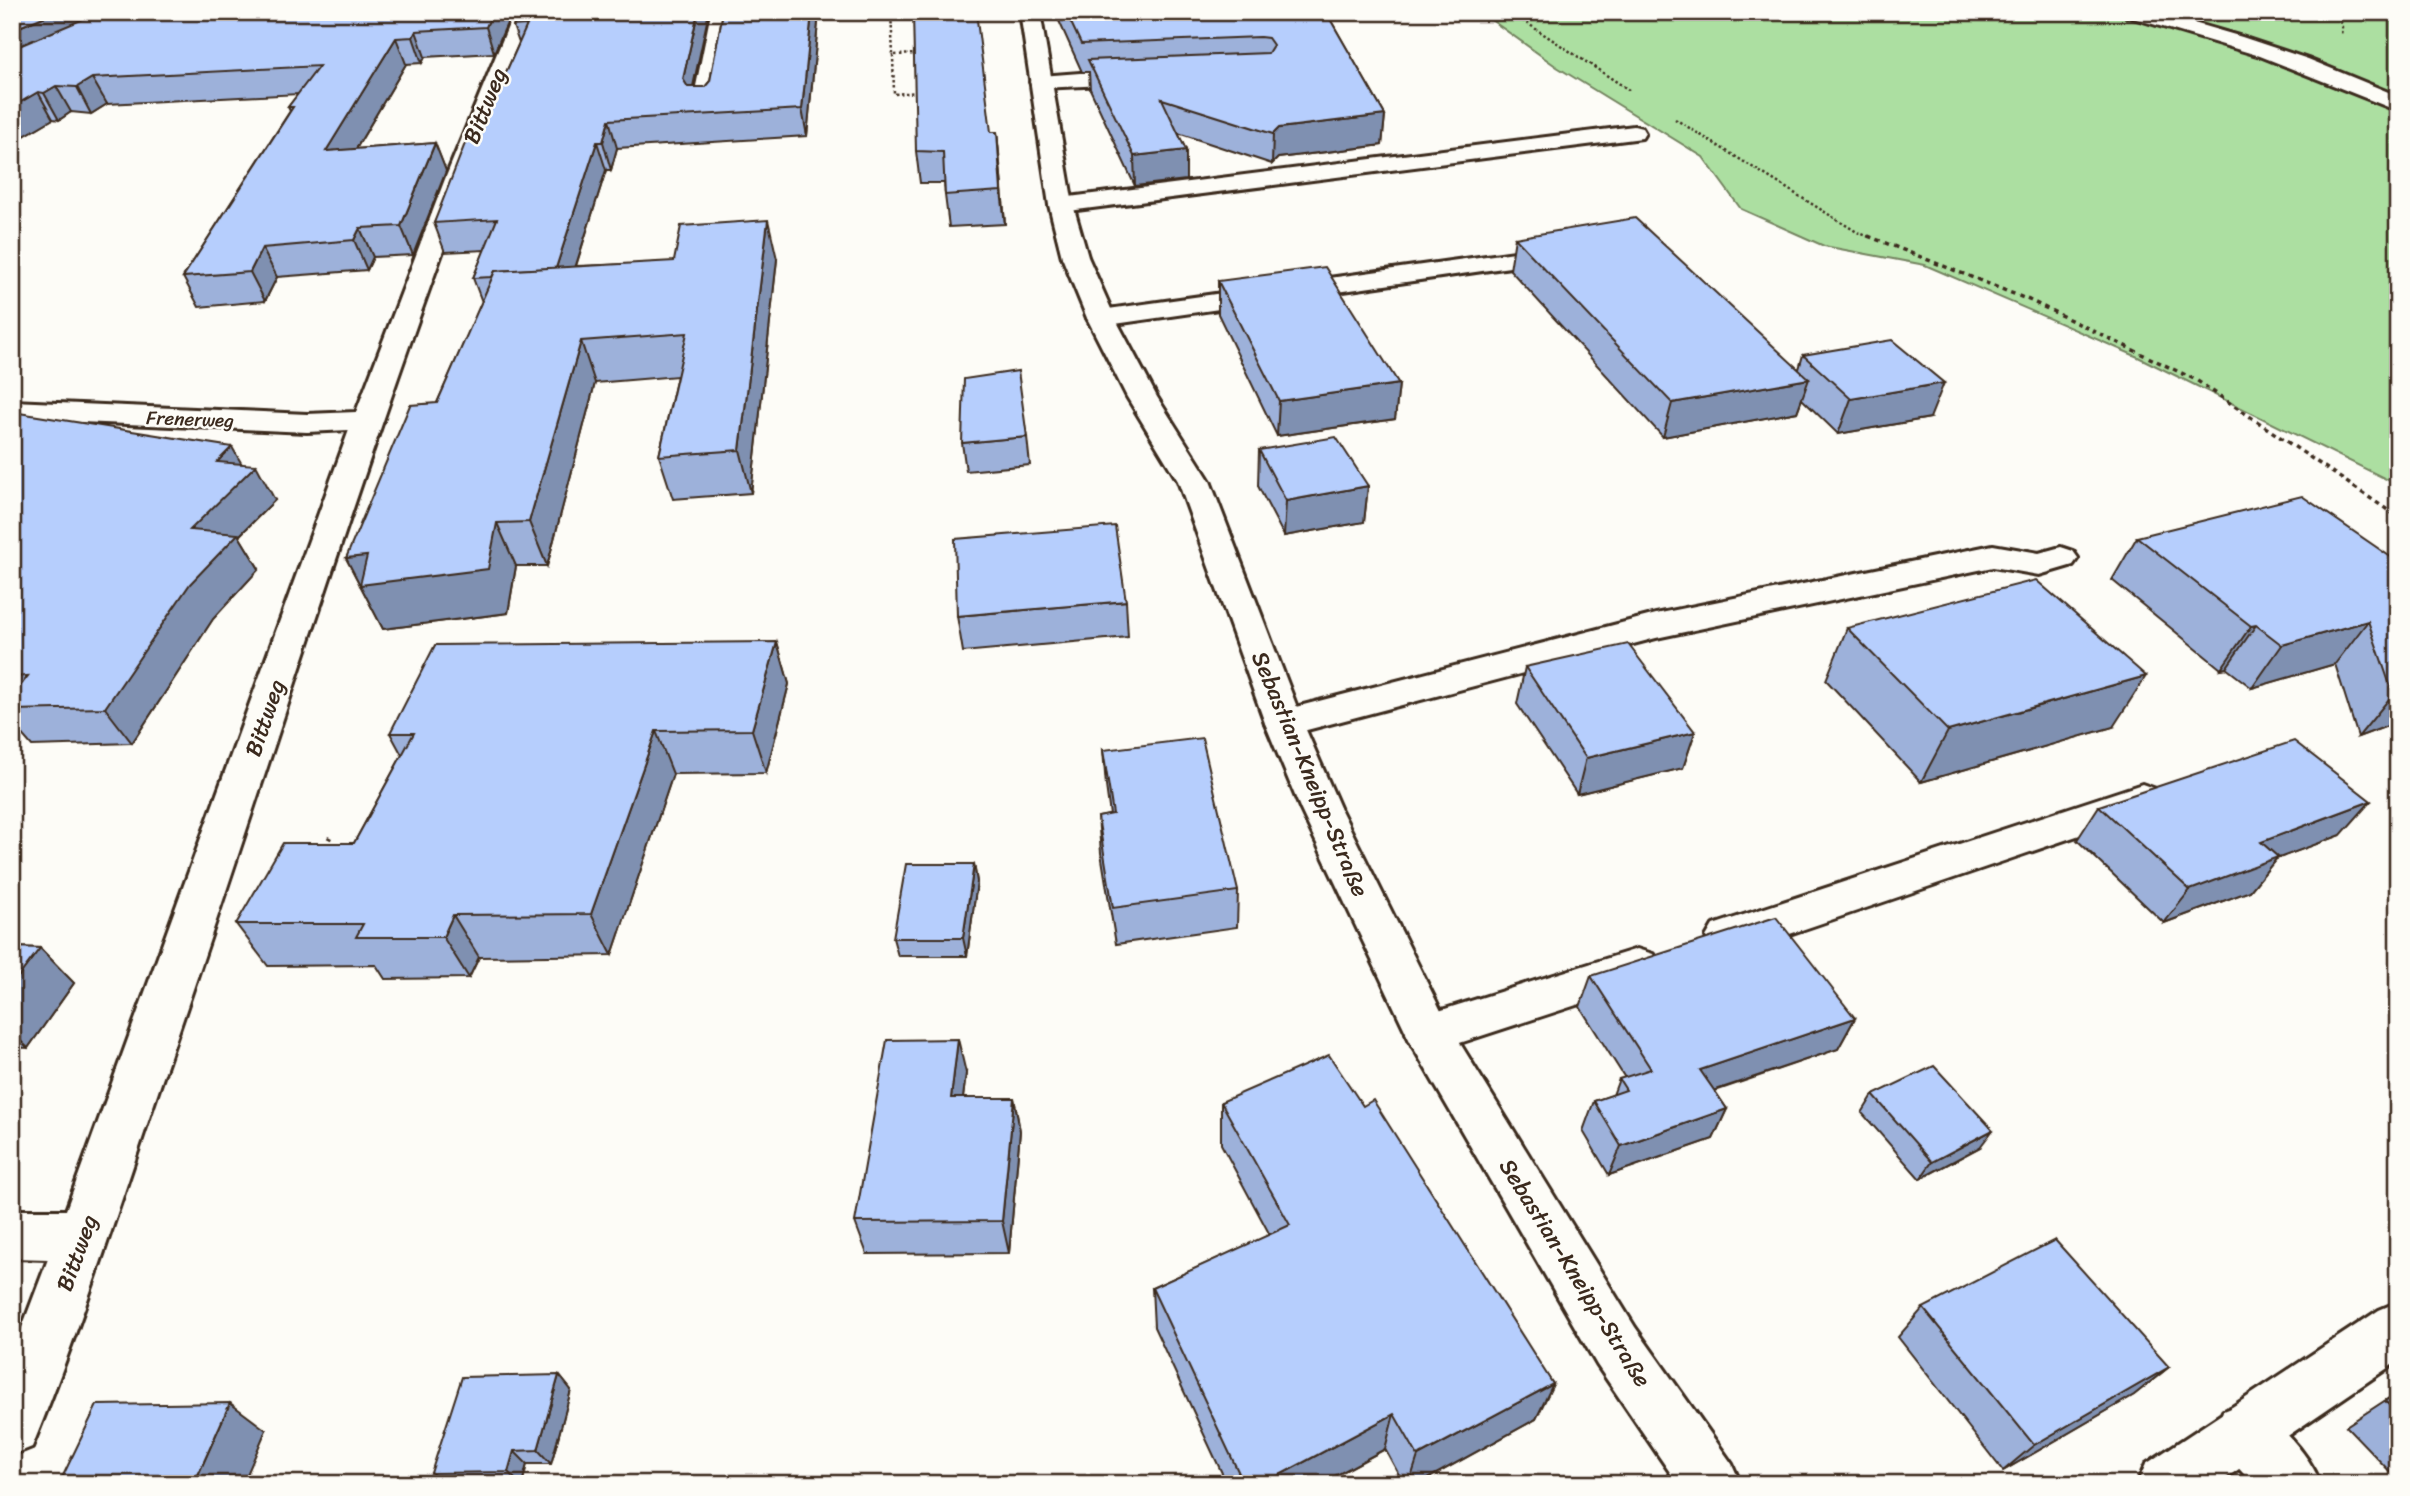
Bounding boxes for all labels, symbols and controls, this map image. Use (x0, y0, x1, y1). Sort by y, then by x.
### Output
street label: Bittweg (451, 61, 519, 150)
street label: Frenerweg (146, 401, 235, 437)
street label: Sebastian-Kneipp-Straße (1240, 645, 1380, 904)
street label: Bittweg (233, 674, 297, 762)
street label: Sebastian-Kneipp-Straße (1488, 1150, 1662, 1396)
street label: Bittweg (44, 1208, 110, 1297)

